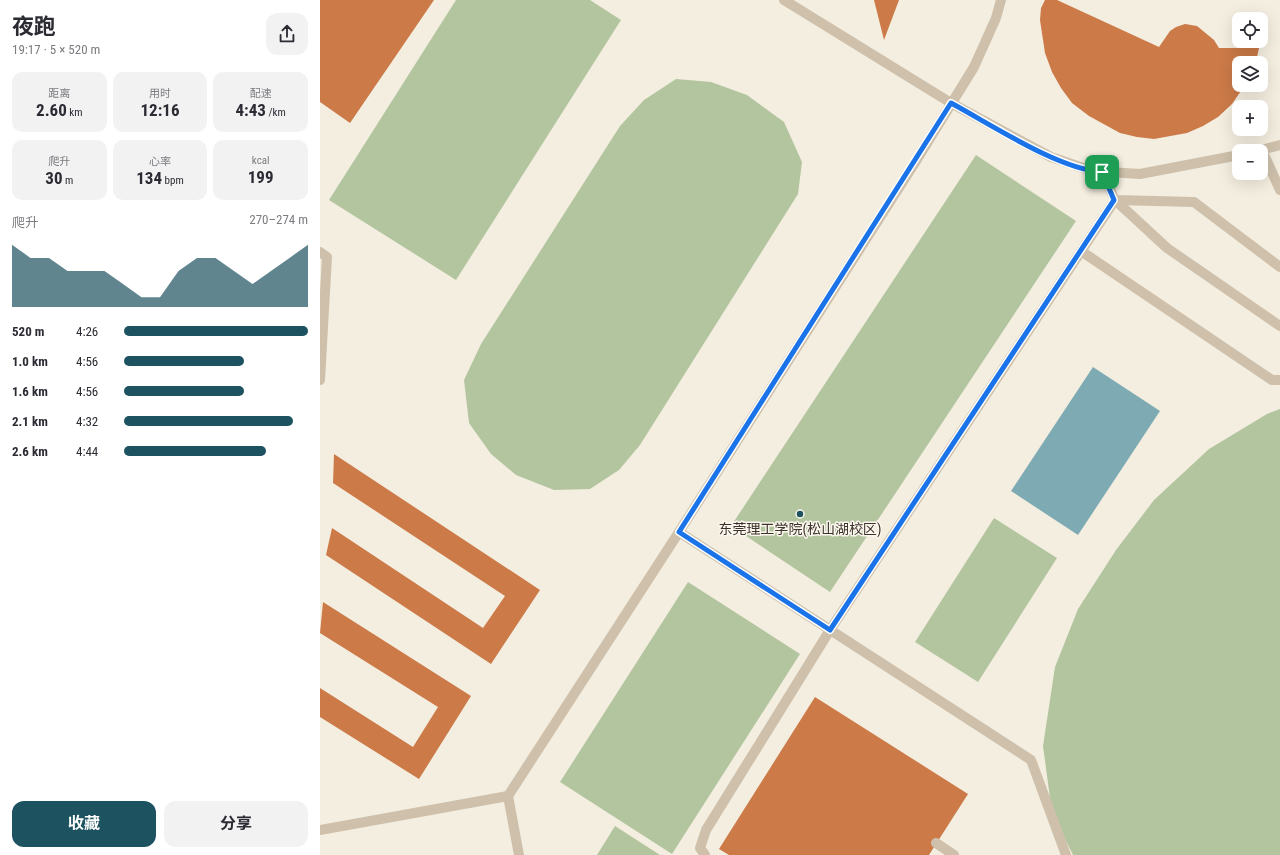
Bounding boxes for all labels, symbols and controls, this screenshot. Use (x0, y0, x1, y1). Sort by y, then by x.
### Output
map controls (1232, 12, 1268, 180)
button: locate (1232, 12, 1268, 48)
button: share (266, 13, 308, 55)
text: 夜跑 (12, 14, 56, 39)
text: 19:17 · 5 × 520 m (12, 42, 100, 57)
button: layers (1232, 56, 1268, 92)
text: 距离 (48, 87, 70, 100)
text: 用时 (149, 87, 171, 100)
text: 配速 (250, 87, 272, 100)
text: 2.60 (36, 100, 67, 120)
text: 12:16 (140, 100, 180, 120)
text: 4:43 (236, 100, 266, 120)
button: + (1232, 100, 1268, 136)
text: km (67, 106, 83, 119)
text: /km (266, 106, 286, 119)
button: − (1232, 144, 1268, 180)
text: kcal (252, 154, 270, 167)
text: 爬升 (48, 155, 70, 168)
text: 心率 (149, 155, 171, 168)
pin (1085, 155, 1119, 189)
icon: arrive (1091, 161, 1113, 183)
text: 199 (248, 167, 274, 187)
text: 30 (45, 168, 63, 188)
text: 134 (136, 168, 162, 188)
text: m (63, 174, 73, 187)
text: bpm (162, 174, 184, 187)
text: 270–274 m (249, 212, 308, 227)
text: 爬升 (12, 215, 38, 230)
text: 520 m (12, 324, 44, 339)
text: 4:26 (76, 324, 98, 339)
text: 1.0 km (12, 354, 48, 369)
text: 4:56 (76, 354, 98, 369)
text: 1.6 km (12, 384, 48, 399)
text: 4:56 (76, 384, 98, 399)
text: 2.1 km (12, 414, 48, 429)
text: 4:32 (76, 414, 98, 429)
text: 2.6 km (12, 444, 48, 459)
text: 4:44 (76, 444, 98, 459)
marker: 东莞理工学院(松山湖校区) (795, 509, 805, 519)
place label: 东莞理工学院(松山湖校区) (719, 521, 881, 538)
button: 收藏 (12, 801, 156, 847)
button: 分享 (164, 801, 308, 847)

